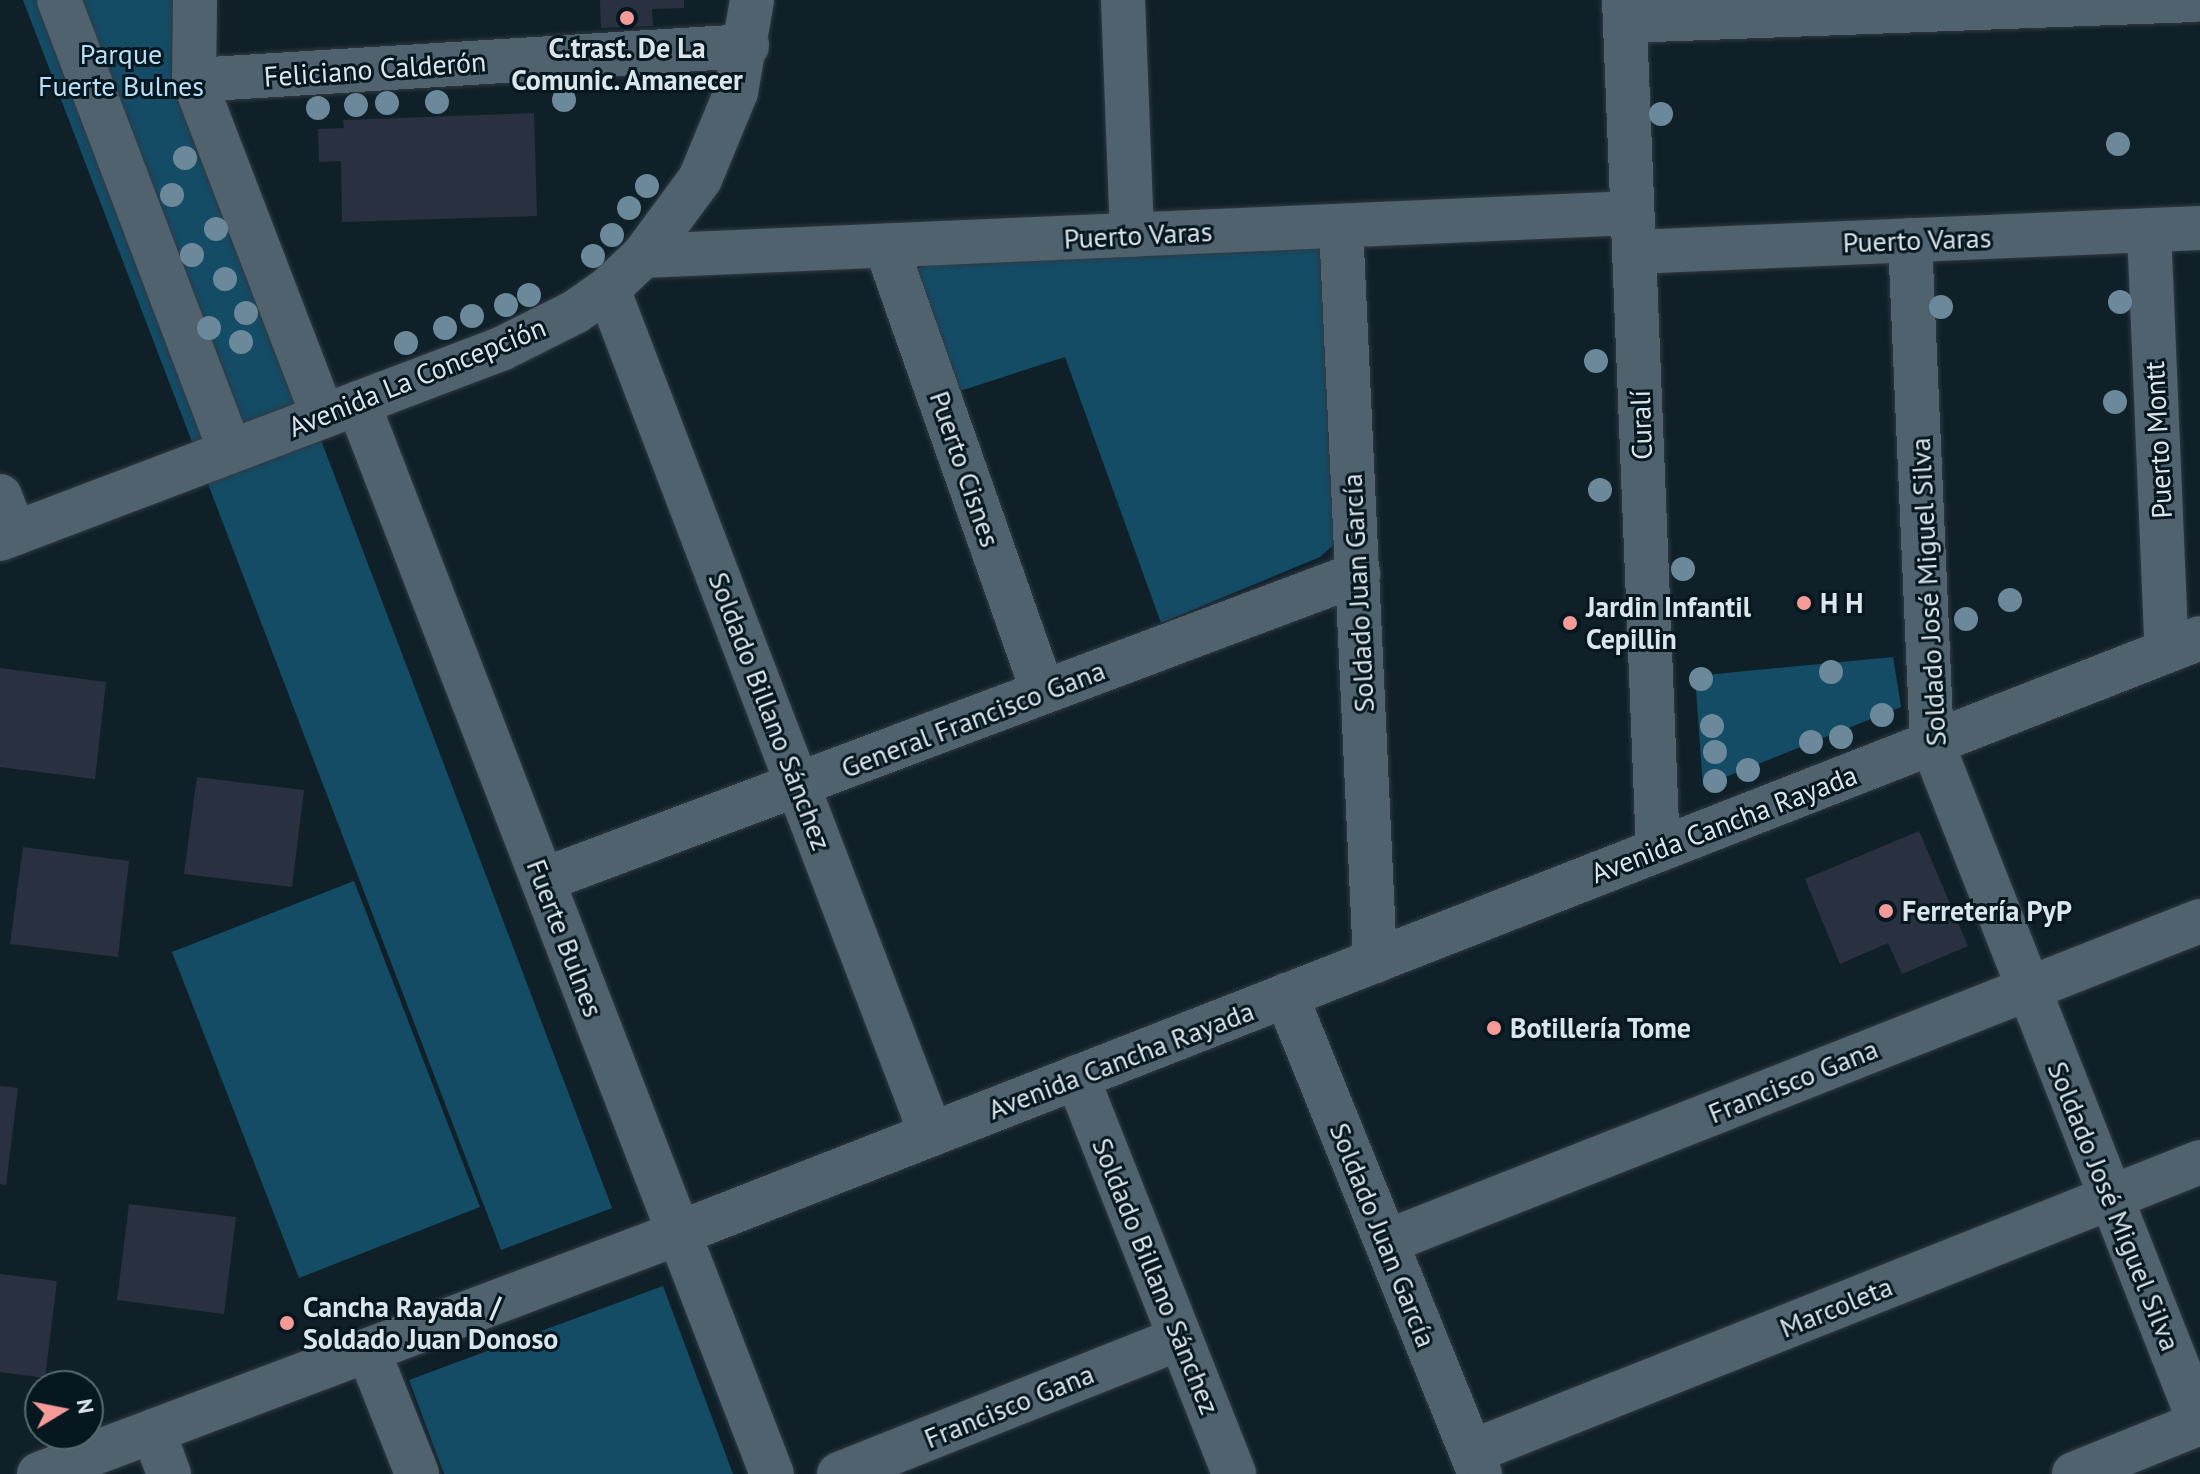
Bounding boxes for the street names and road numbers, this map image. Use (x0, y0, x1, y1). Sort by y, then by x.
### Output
street label: Feliciano Calderón (263, 44, 487, 94)
street label: Puerto Varas (1062, 214, 1214, 256)
street label: Puerto Varas (1842, 221, 1992, 259)
street label: Avenida La Concepción (283, 310, 551, 444)
street label: Puerto Montt (2137, 360, 2179, 520)
street label: Puerto Cisnes (923, 387, 1007, 551)
street label: Curalí (1623, 390, 1659, 460)
street label: Soldado José Miguel Silva (1903, 437, 1953, 747)
street label: Soldado Juan García (1335, 473, 1381, 713)
street label: Soldado Billano Sánchez (701, 567, 839, 855)
street label: General Francisco Gana (836, 653, 1110, 785)
street label: Avenida Cancha Rayada (1586, 758, 1862, 890)
street label: Fuerte Bulnes (520, 854, 610, 1022)
street label: Avenida Cancha Rayada (983, 994, 1259, 1126)
street label: Francisco Gana (1703, 1032, 1883, 1130)
street label: Soldado José Miguel Silva (2041, 1057, 2187, 1355)
street label: Soldado Juan García (1323, 1118, 1443, 1352)
street label: Soldado Billano Sánchez (1085, 1133, 1227, 1419)
street label: Marcoleta (1775, 1269, 1897, 1345)
street label: Francisco Gana (919, 1357, 1099, 1455)

